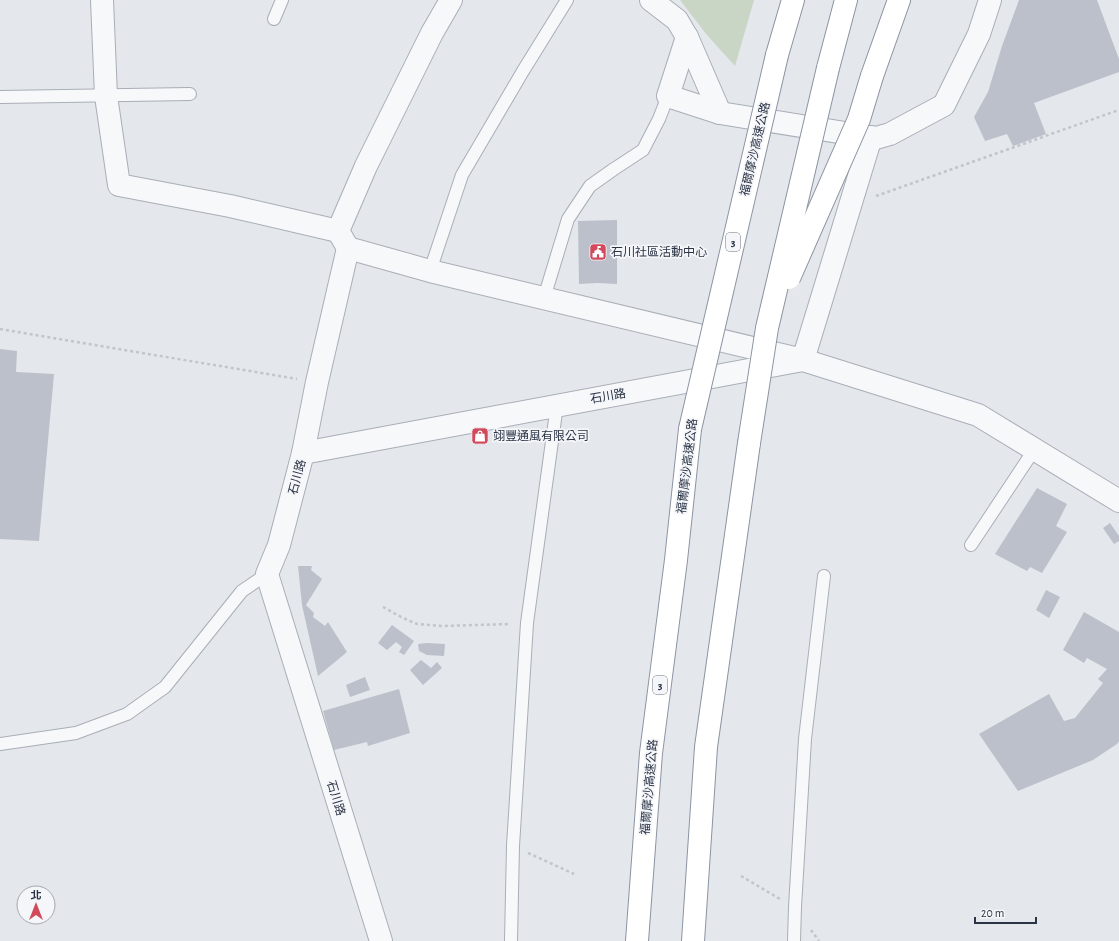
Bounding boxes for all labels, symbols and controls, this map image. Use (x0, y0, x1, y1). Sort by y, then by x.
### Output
street label: 福爾摩沙高速公路 (737, 101, 772, 197)
road number: 3 (726, 233, 740, 251)
public building icon: 石川社區活動中心 (588, 242, 608, 262)
place label: 石川社區活動中心 (611, 245, 707, 258)
street label: 石川路 (589, 386, 627, 405)
street label: 福爾摩沙高速公路 (674, 417, 699, 514)
shop icon: 翊豐通風有限公司 (470, 426, 490, 446)
place label: 翊豐通風有限公司 (493, 429, 589, 442)
street label: 石川路 (286, 458, 307, 496)
road number: 3 (653, 676, 667, 694)
street label: 福爾摩沙高速公路 (638, 739, 659, 835)
street label: 石川路 (325, 779, 348, 817)
north arrow (16, 885, 56, 925)
text: 北 (31, 890, 42, 901)
scale bar (975, 899, 1036, 925)
text: 20 m (981, 907, 1004, 919)

